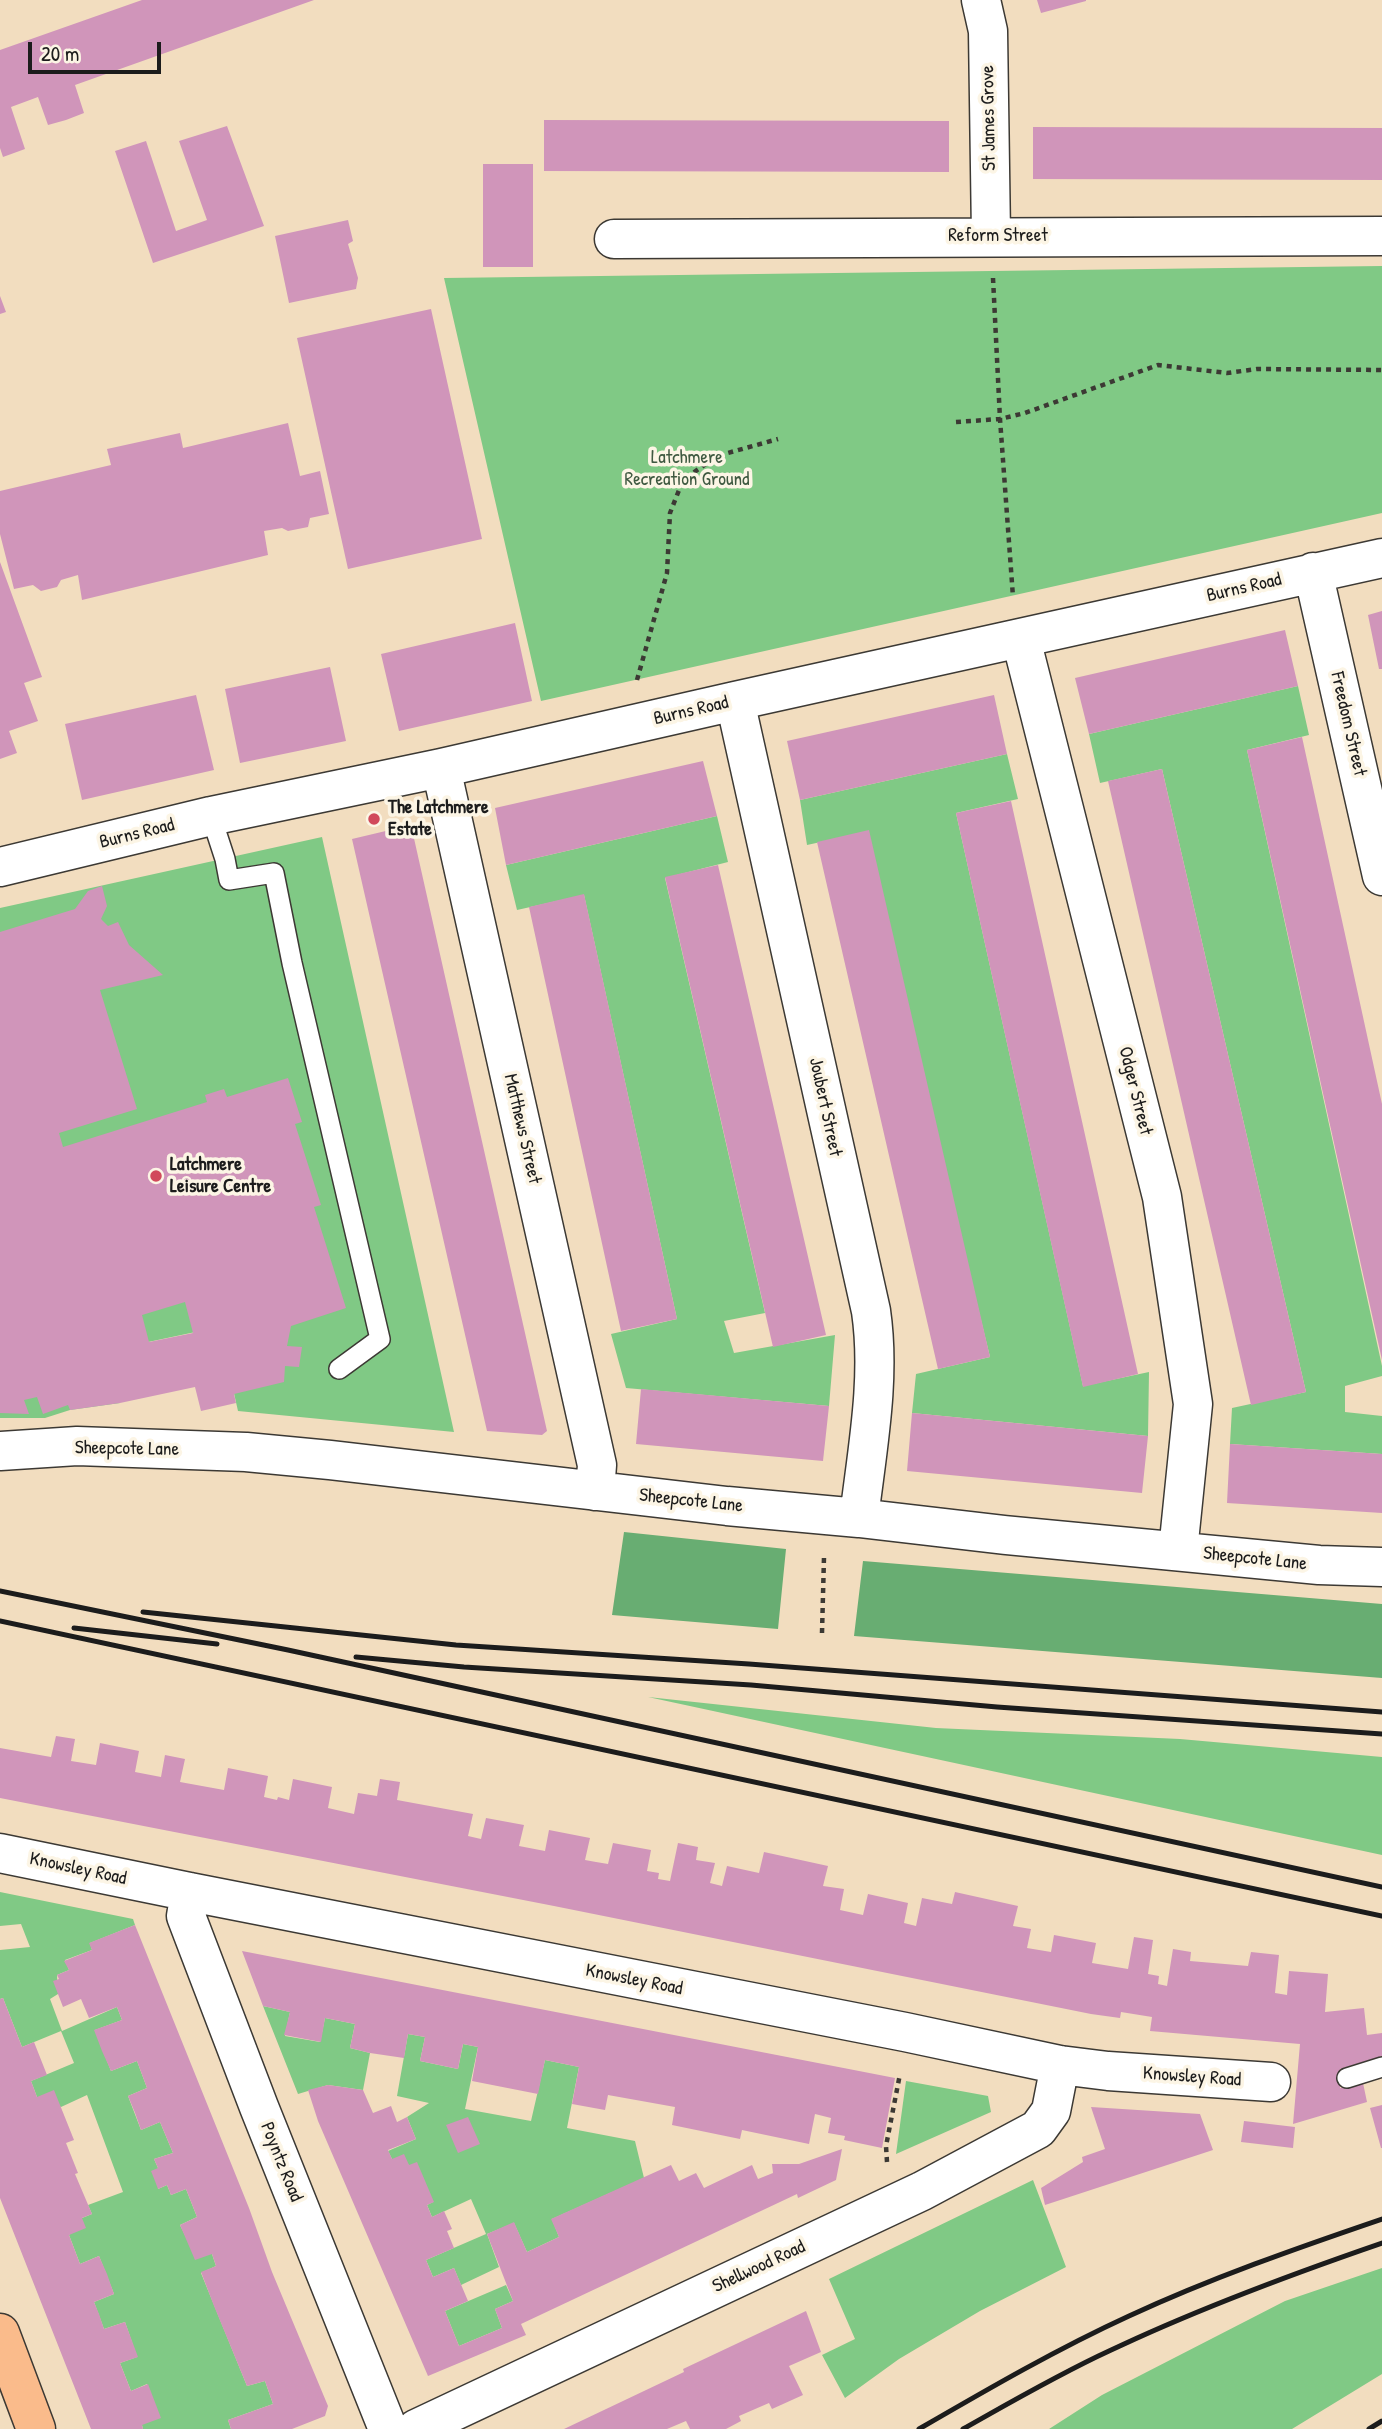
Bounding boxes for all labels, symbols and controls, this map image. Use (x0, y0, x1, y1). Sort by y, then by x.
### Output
scale bar (32, 28, 164, 72)
text: 20 m (41, 39, 79, 68)
street label: St James Grove (977, 65, 1001, 171)
street label: Reform Street (948, 225, 1048, 247)
park label: Latchmere Recreation Ground (625, 447, 749, 491)
street label: Burns Road (1204, 568, 1284, 608)
street label: Freedom Street (1325, 670, 1371, 778)
street label: Burns Road (651, 691, 731, 731)
place label: The Latchmere Estate (388, 797, 489, 841)
marker: The Latchmere Estate (366, 811, 382, 827)
street label: Burns Road (97, 814, 177, 854)
street label: Odger Street (1113, 1045, 1157, 1137)
street label: Joubert Street (803, 1056, 847, 1158)
street label: Matthews Street (498, 1072, 546, 1186)
place label: Latchmere Leisure Centre (170, 1154, 271, 1198)
marker: Latchmere Leisure Centre (148, 1168, 164, 1184)
street label: Sheepcote Lane (75, 1437, 179, 1461)
street label: Sheepcote Lane (638, 1484, 744, 1518)
street label: Sheepcote Lane (1202, 1542, 1308, 1576)
street label: Knowsley Road (27, 1848, 129, 1890)
street label: Knowsley Road (584, 1959, 684, 2001)
street label: Knowsley Road (1142, 2062, 1242, 2092)
street label: Poyntz Road (255, 2119, 307, 2205)
street label: Shellwood Road (709, 2236, 809, 2298)

